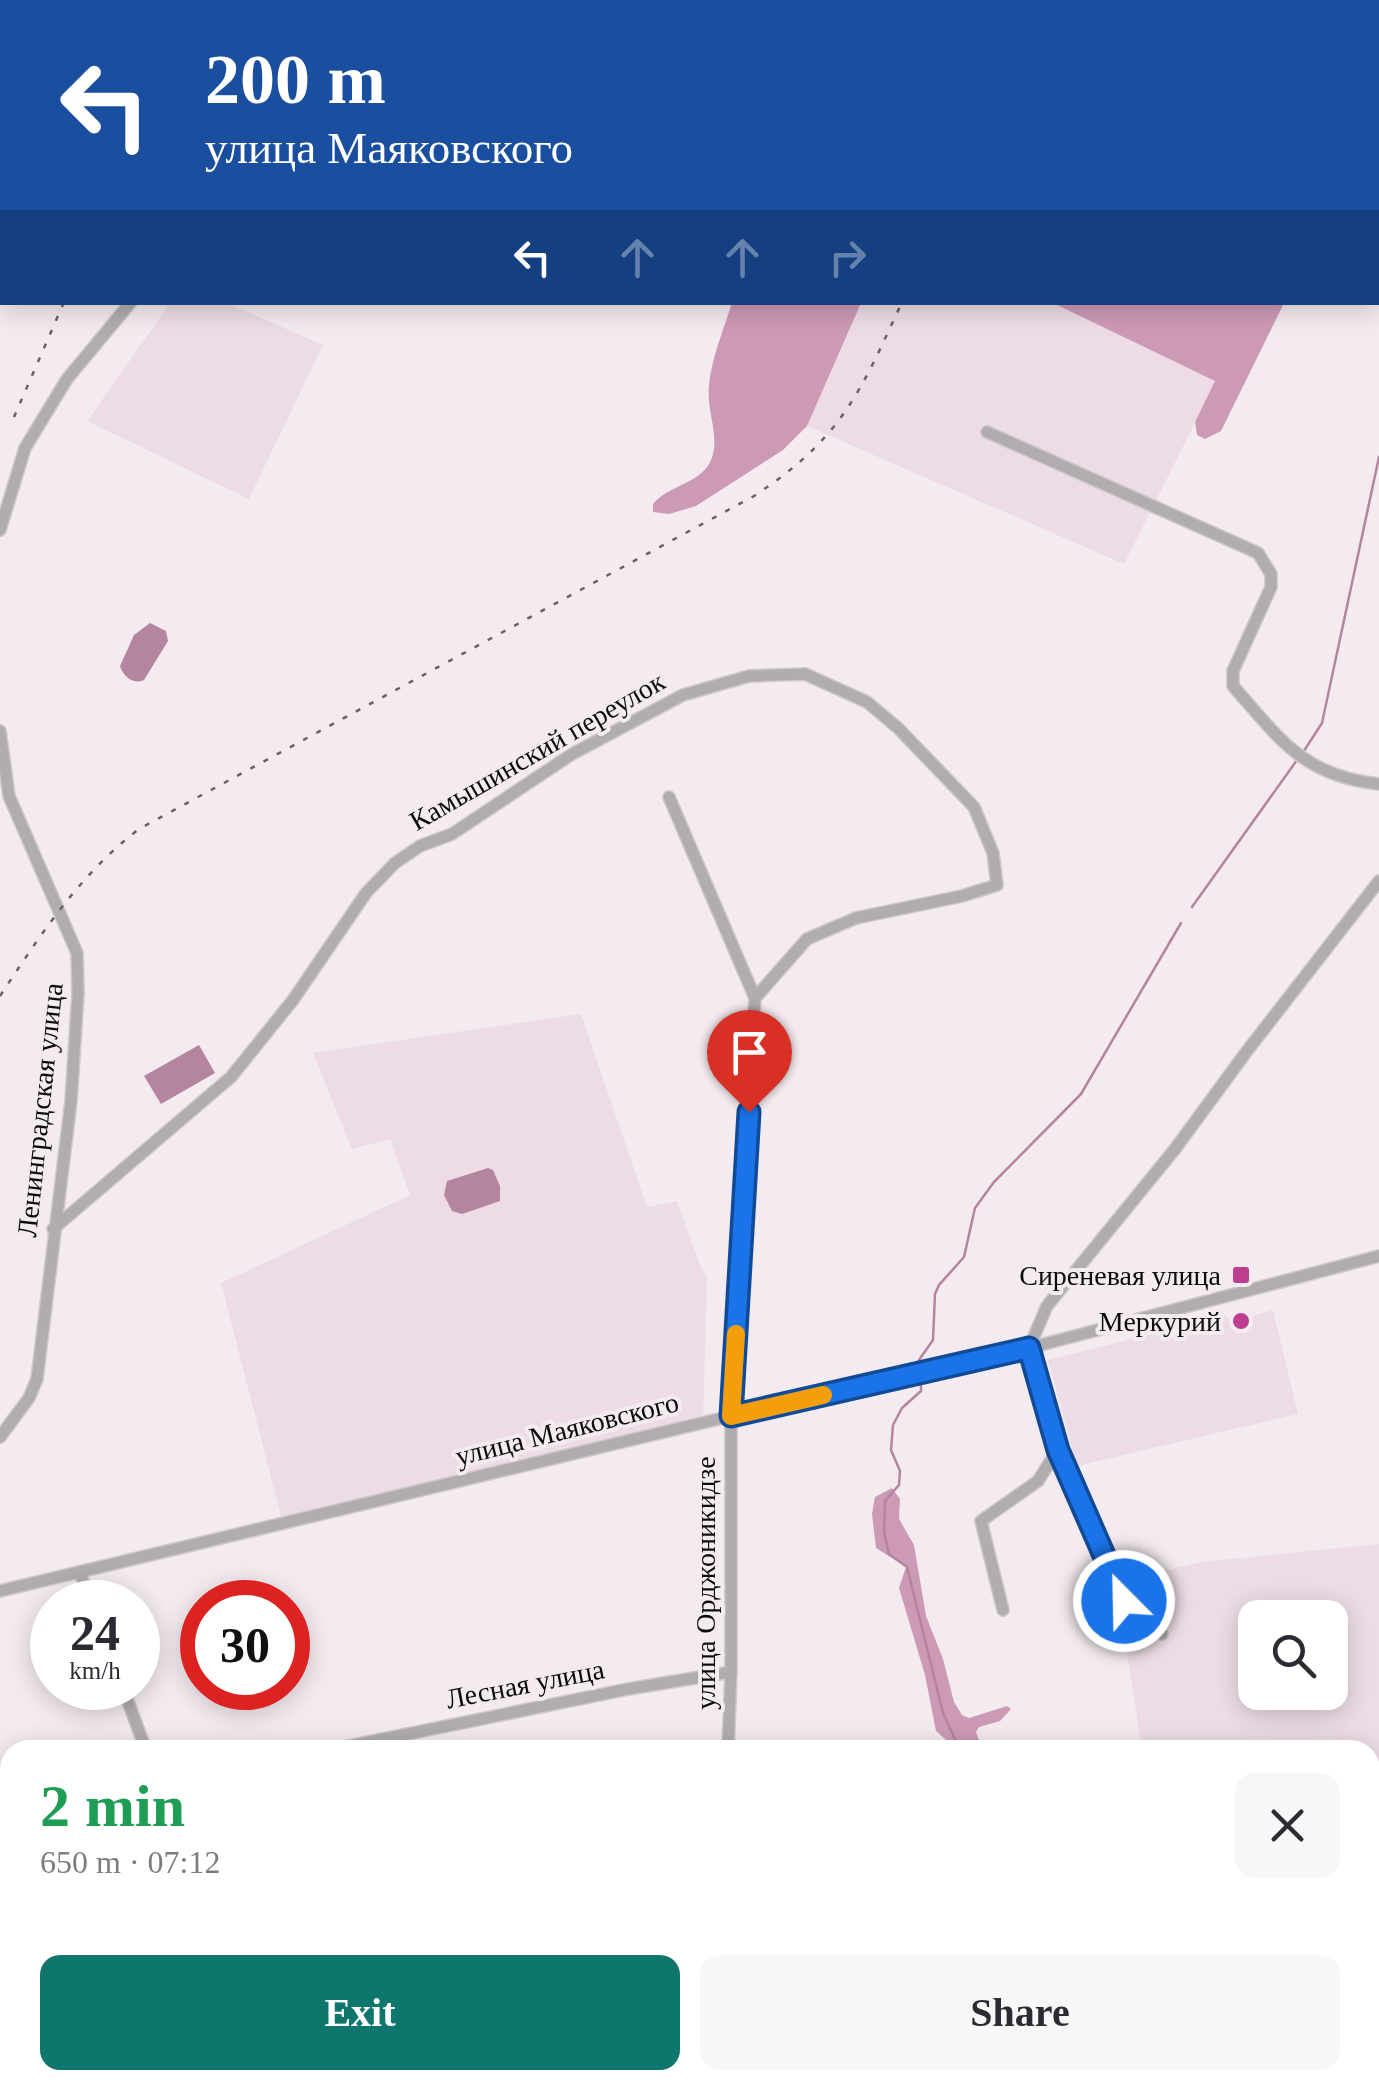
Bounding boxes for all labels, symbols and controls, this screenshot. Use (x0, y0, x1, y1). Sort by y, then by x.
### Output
icon: left (40, 40, 170, 170)
text: 200 m (205, 41, 386, 118)
text: улица Маяковского (205, 123, 573, 173)
icon: left (505, 230, 560, 285)
icon: ahead (610, 230, 665, 285)
icon: ahead (715, 230, 770, 285)
icon: right (820, 230, 875, 285)
street label: Камышинский переулок (404, 665, 670, 837)
street label: Ленинградская улица (11, 981, 69, 1239)
pin (707, 1010, 792, 1113)
icon: arrive (722, 1025, 777, 1080)
place label: Сиреневая улица (1019, 1260, 1222, 1291)
marker: Сиреневая улица (1230, 1264, 1252, 1286)
place label: Меркурий (1099, 1306, 1221, 1337)
marker: Меркурий (1230, 1310, 1252, 1332)
street label: улица Маяковского (452, 1386, 682, 1472)
street label: улица Орджоникидзе (690, 1456, 721, 1710)
position arrow (1072, 1549, 1176, 1653)
speed limit sign: 30 (180, 1580, 310, 1710)
map controls (1238, 1600, 1348, 1710)
button: search (1238, 1600, 1348, 1710)
text: 24 (70, 1605, 120, 1661)
street label: Лесная улица (443, 1653, 607, 1715)
text: km/h (69, 1657, 121, 1684)
text: 2 min (40, 1773, 185, 1839)
button: close (1235, 1773, 1340, 1878)
text: 650 m · 07:12 (40, 1844, 220, 1880)
button: Exit (40, 1955, 680, 2070)
button: Share (700, 1955, 1340, 2070)

